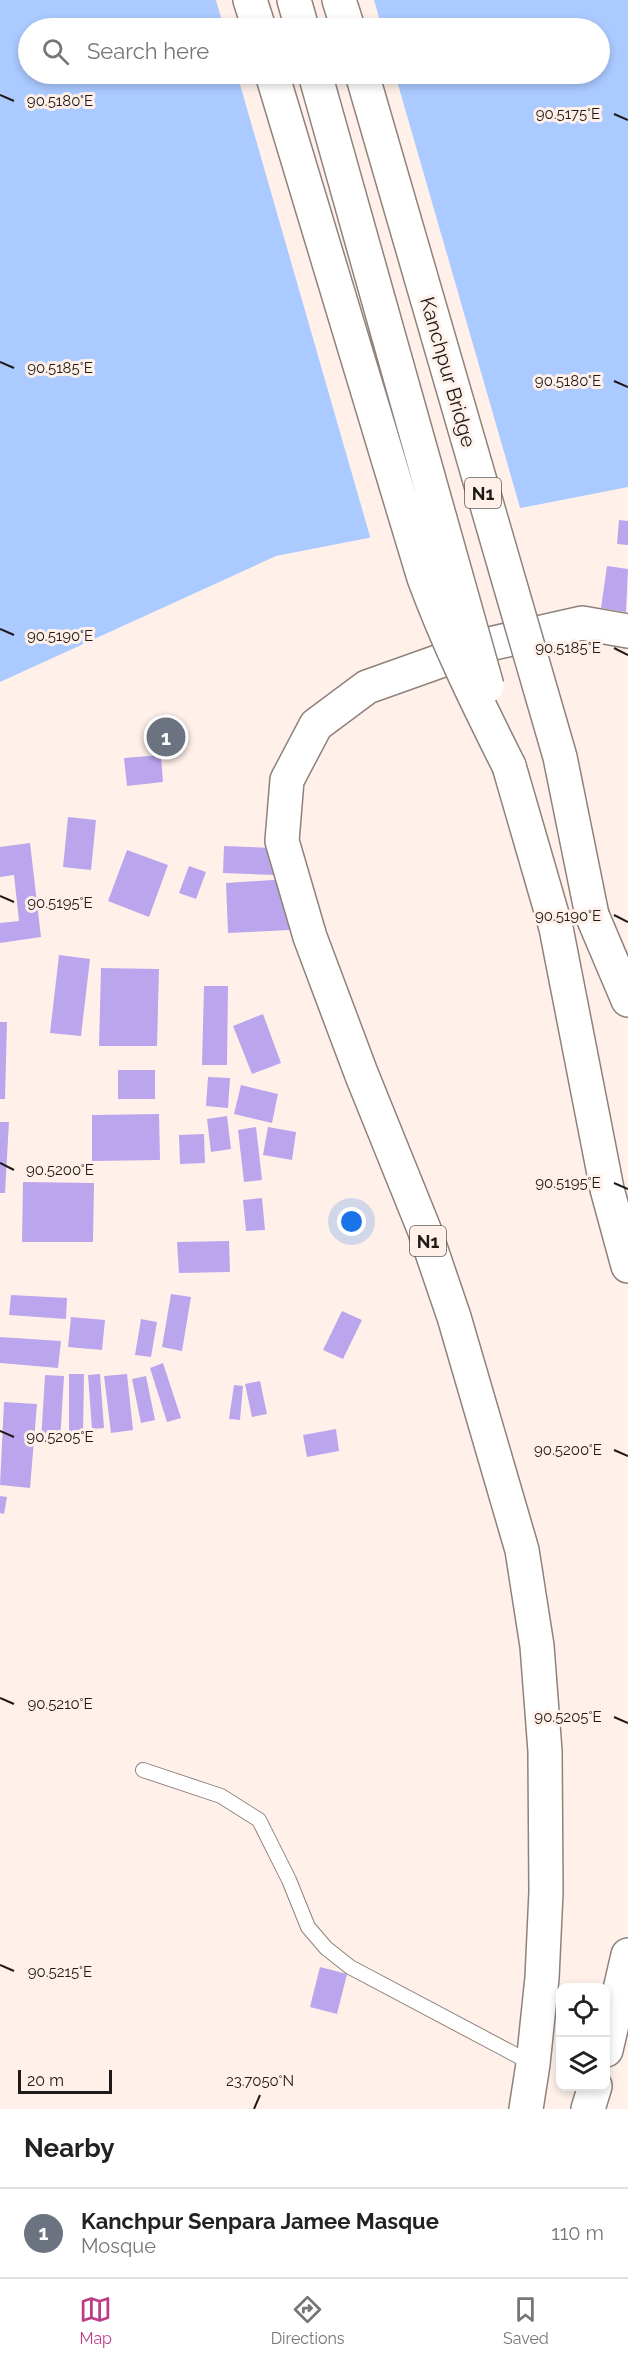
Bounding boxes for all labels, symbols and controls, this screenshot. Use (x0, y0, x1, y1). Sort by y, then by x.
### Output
search box (18, 18, 610, 84)
icon: search (39, 35, 72, 68)
text: Search here (87, 38, 209, 64)
text: 90.5180°E (27, 92, 93, 110)
text: 90.5175°E (536, 105, 600, 123)
street label: Kanchpur Bridge (415, 294, 481, 450)
text: 90.5185°E (27, 359, 93, 377)
text: 90.5180°E (535, 372, 601, 390)
road number: N1 (465, 478, 501, 508)
text: 90.5190°E (27, 627, 93, 645)
text: 90.5185°E (535, 639, 601, 657)
pin: 1 (146, 714, 186, 760)
text: 90.5195°E (27, 894, 93, 912)
text: 90.5190°E (535, 907, 601, 925)
text: 90.5200°E (26, 1161, 94, 1179)
text: 90.5195°E (535, 1174, 601, 1192)
your location (337, 1207, 366, 1236)
road number: N1 (410, 1226, 446, 1256)
text: 90.5205°E (26, 1428, 94, 1446)
text: 90.5200°E (534, 1441, 602, 1459)
text: 90.5210°E (27, 1695, 93, 1713)
text: 90.5205°E (534, 1708, 602, 1726)
text: 90.5215°E (28, 1963, 92, 1981)
map controls (556, 1983, 610, 2091)
button: locate (556, 1983, 610, 2037)
button: layers (556, 2037, 610, 2091)
scale bar (18, 2067, 112, 2094)
text: 20 m (27, 2071, 64, 2090)
text: 23.7050°N (226, 2072, 294, 2090)
text: Nearby (24, 2133, 114, 2163)
text: Kanchpur Senpara Jamee Masque (81, 2208, 439, 2234)
text: 1 (39, 2221, 48, 2245)
text: 110 m (551, 2221, 604, 2245)
text: Mosque (81, 2234, 156, 2258)
tab: Map (79, 2293, 112, 2348)
tab: Directions (271, 2293, 345, 2348)
tab: Saved (503, 2293, 549, 2348)

